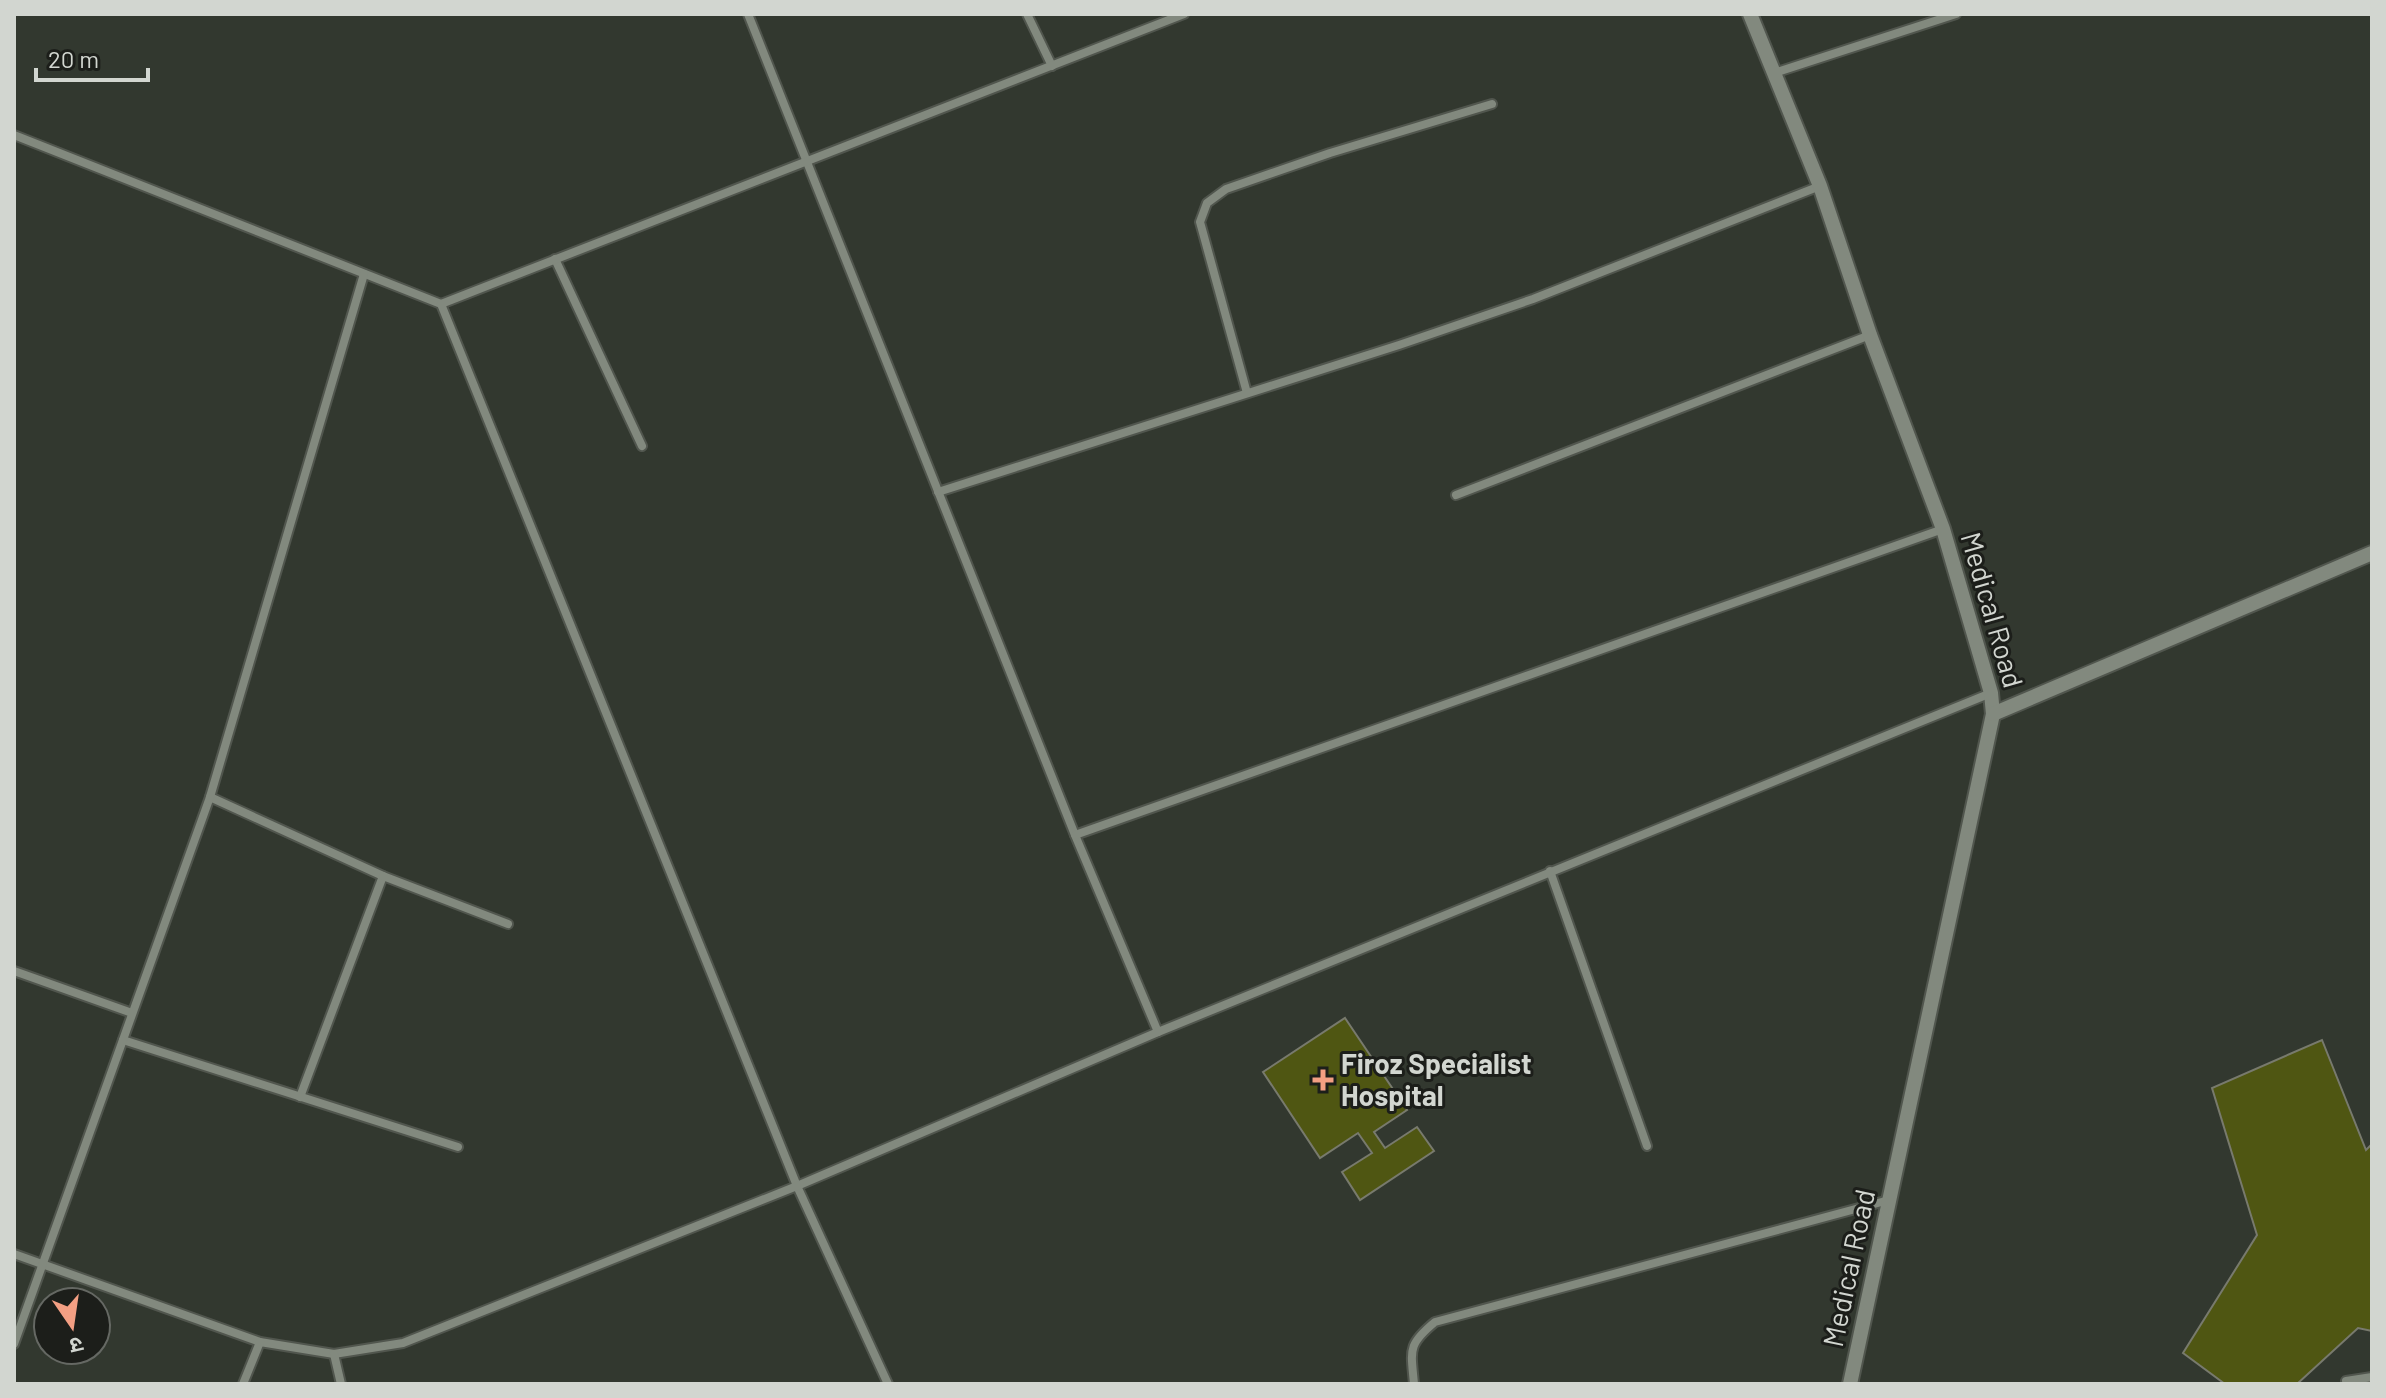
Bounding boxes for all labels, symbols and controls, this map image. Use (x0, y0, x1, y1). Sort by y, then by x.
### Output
scale bar (36, 32, 148, 82)
text: 20 m (48, 44, 99, 73)
street label: Medical Road (1955, 528, 2031, 691)
place label: Firoz Specialist Hospital (1341, 1046, 1532, 1112)
marker: Firoz Specialist Hospital (1312, 1069, 1334, 1091)
street label: Medical Road (1815, 1186, 1881, 1350)
north arrow (32, 1286, 112, 1366)
text: उ (66, 1332, 86, 1361)

